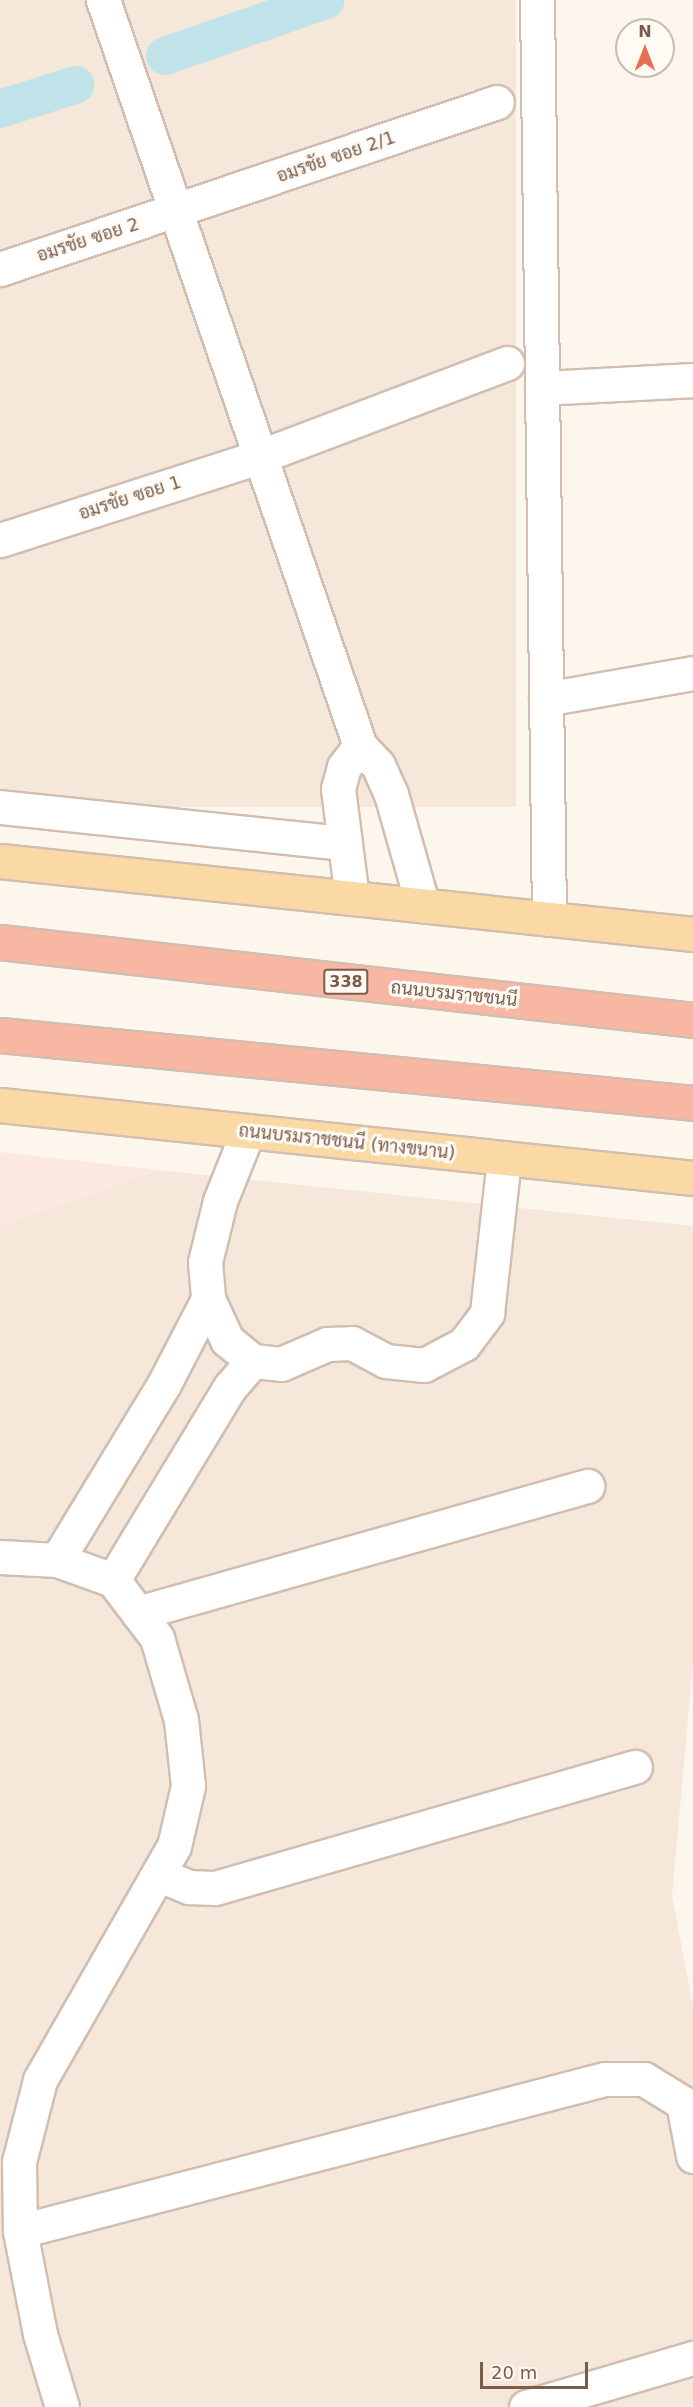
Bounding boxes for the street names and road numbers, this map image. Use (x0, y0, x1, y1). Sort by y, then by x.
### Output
street label: อมรชัย ซอย 2/1 (274, 127, 398, 187)
street label: อมรชัย ซอย 2 (34, 213, 142, 267)
street label: อมรชัย ซอย 1 (76, 471, 184, 525)
road number: 338 (322, 969, 370, 995)
street label: ถนนบรมราชชนนี (390, 977, 518, 1011)
street label: ถนนบรมราชชนนี (ทางขนาน) (238, 1120, 456, 1164)

